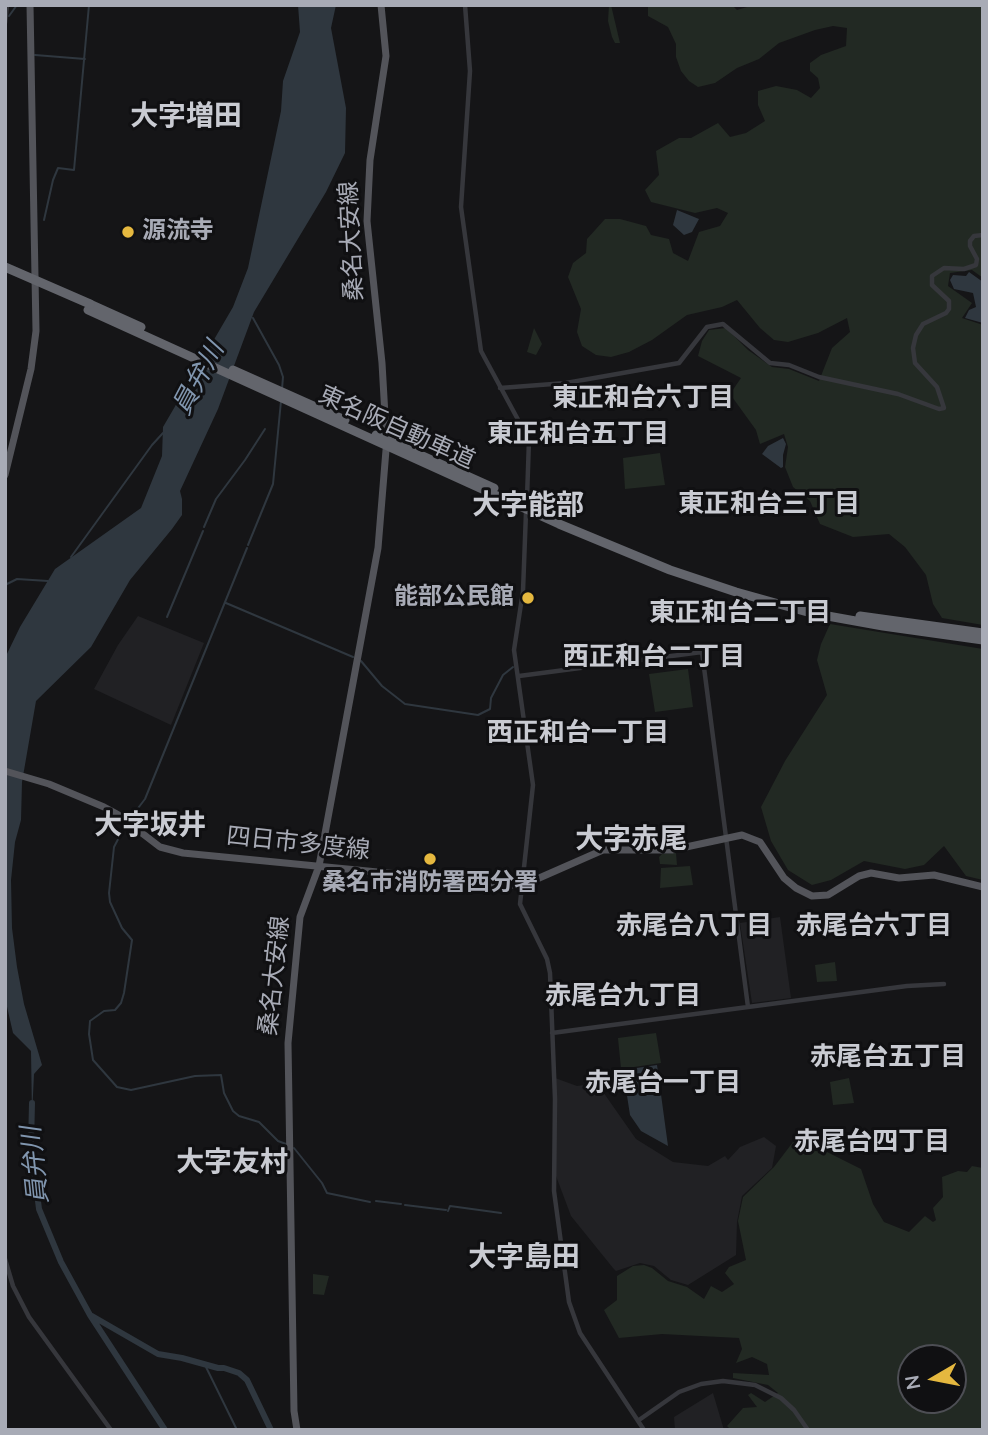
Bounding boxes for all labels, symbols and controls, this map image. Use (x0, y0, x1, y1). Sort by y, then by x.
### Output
district label: 大字増田 (130, 101, 242, 135)
street label: 桑名大安線 (335, 180, 371, 302)
place label: 源流寺 (142, 218, 214, 246)
marker: 源流寺 (120, 224, 136, 240)
water label: 員弁川 (168, 337, 232, 421)
street label: 東名阪自動車道 (313, 382, 479, 476)
district label: 東正和台六丁目 (552, 384, 734, 416)
district label: 東正和台五丁目 (487, 420, 669, 452)
district label: 大字能部 (472, 490, 584, 524)
district label: 東正和台三丁目 (678, 490, 860, 522)
place label: 能部公民館 (394, 584, 514, 612)
marker: 能部公民館 (520, 590, 536, 606)
district label: 東正和台二丁目 (649, 599, 831, 631)
district label: 西正和台二丁目 (563, 643, 745, 675)
district label: 西正和台一丁目 (487, 719, 669, 751)
district label: 大字坂井 (94, 810, 206, 844)
street label: 四日市多度線 (225, 823, 371, 867)
district label: 大字赤尾 (575, 824, 687, 858)
marker: 桑名市消防署西分署 (422, 851, 438, 867)
place label: 桑名市消防署西分署 (322, 870, 538, 898)
district label: 赤尾台八丁目 (616, 912, 772, 944)
district label: 赤尾台六丁目 (796, 912, 952, 944)
street label: 桑名大安線 (255, 915, 297, 1037)
district label: 赤尾台九丁目 (545, 982, 701, 1014)
district label: 赤尾台五丁目 (810, 1043, 966, 1075)
district label: 赤尾台一丁目 (585, 1069, 741, 1101)
water label: 員弁川 (17, 1125, 57, 1205)
district label: 赤尾台四丁目 (794, 1128, 950, 1160)
district label: 大字友村 (176, 1147, 288, 1181)
district label: 大字島田 (468, 1242, 580, 1276)
north arrow (897, 1344, 967, 1414)
text: N (899, 1373, 927, 1392)

